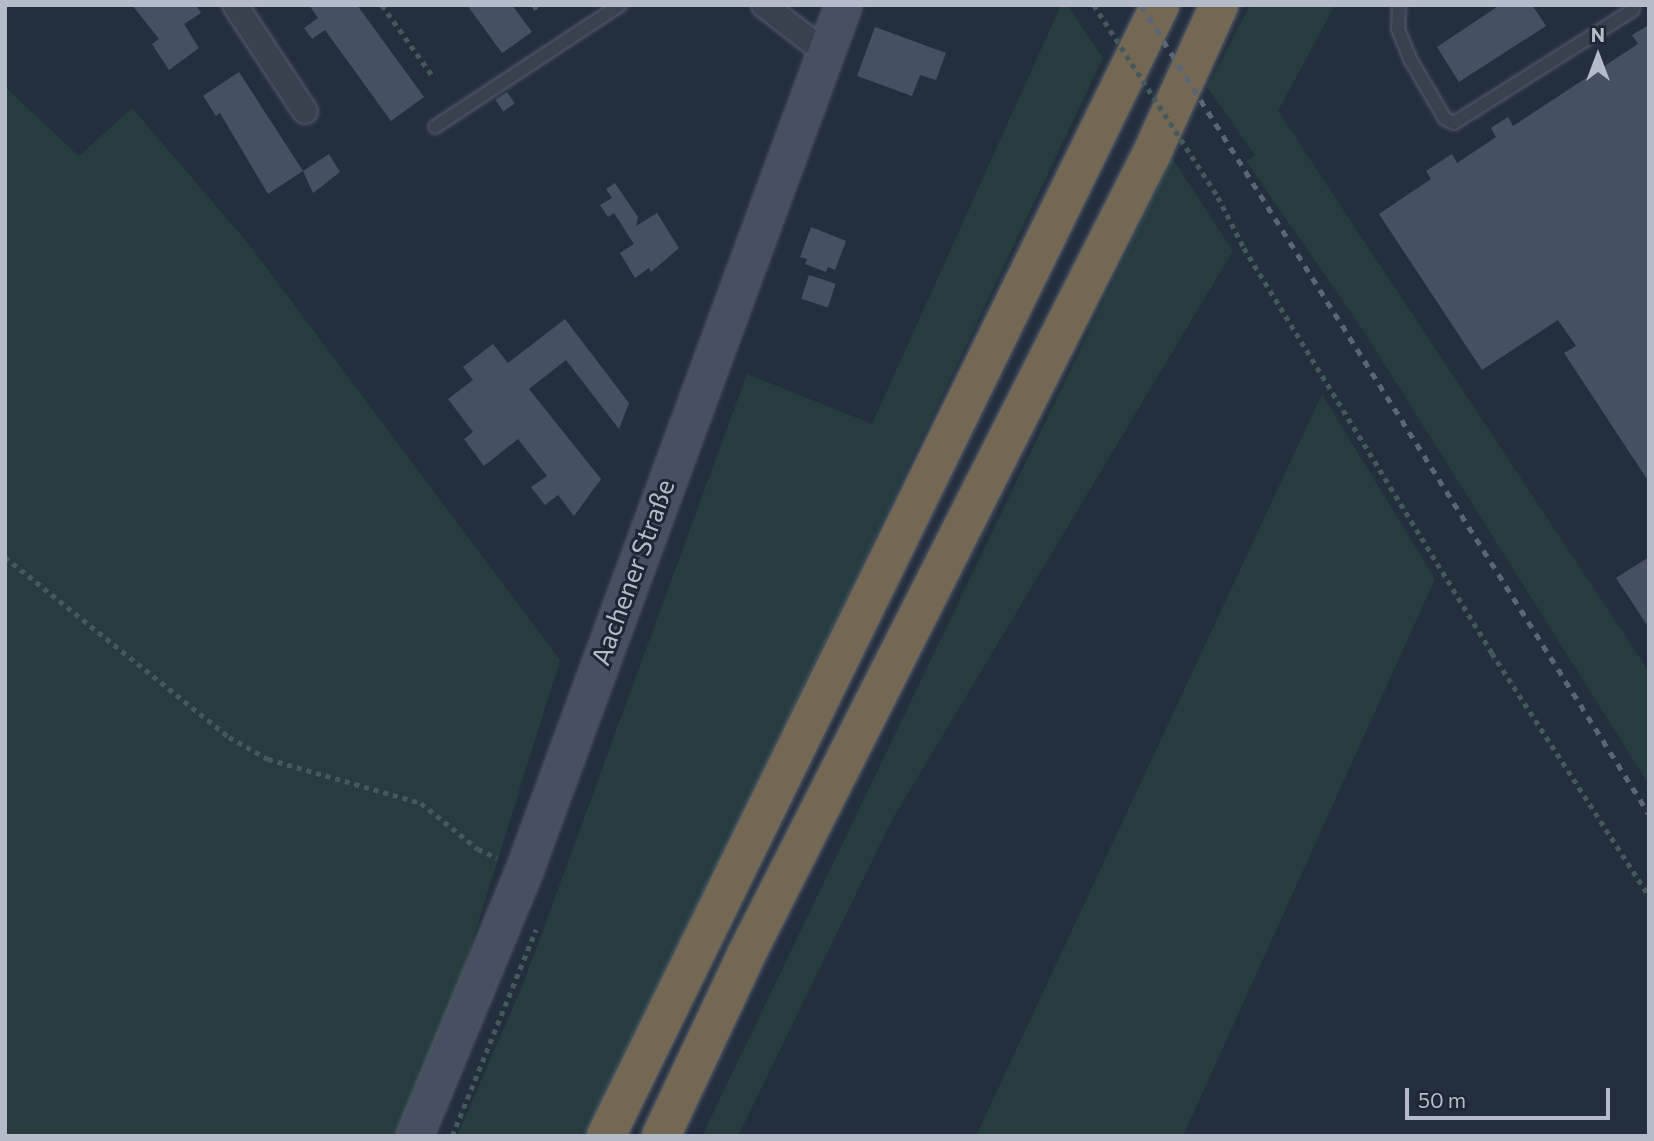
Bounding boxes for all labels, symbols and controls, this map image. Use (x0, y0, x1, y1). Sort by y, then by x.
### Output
north arrow (1563, 21, 1633, 91)
text: N (1591, 23, 1605, 46)
street label: Aachener Straße (584, 475, 680, 669)
scale bar (1409, 1074, 1614, 1118)
text: 50 m (1418, 1087, 1466, 1112)

